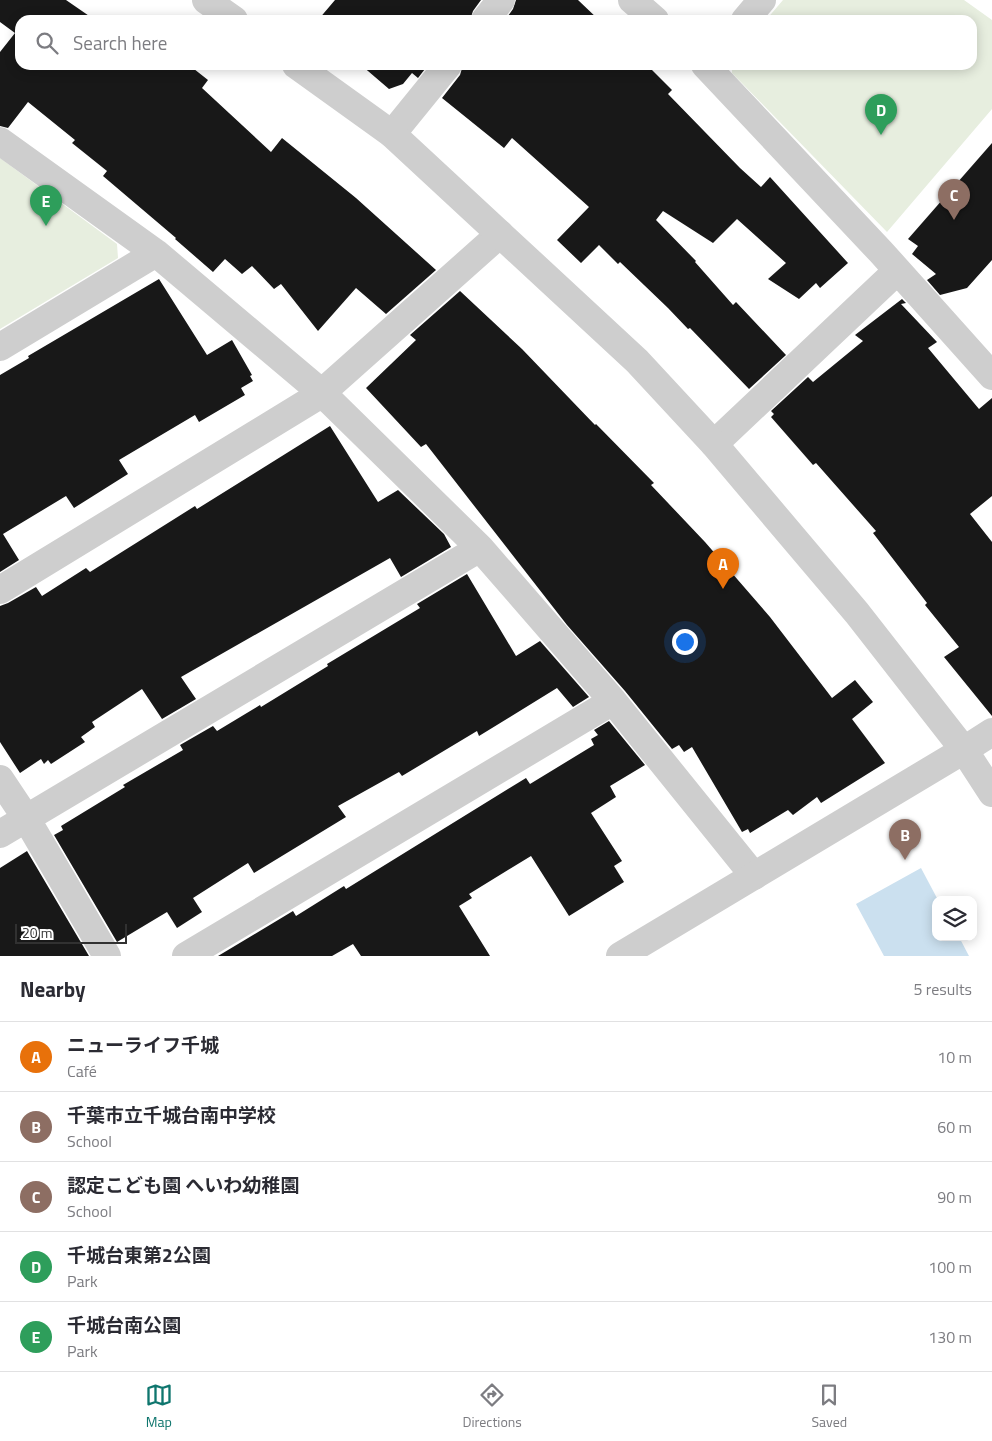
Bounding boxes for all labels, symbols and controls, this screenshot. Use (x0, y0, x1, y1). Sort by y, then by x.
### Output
search box (15, 15, 977, 70)
text: Search here (73, 28, 167, 57)
icon: search (33, 29, 61, 57)
pin: D (865, 94, 897, 135)
pin: C (938, 179, 970, 220)
pin: E (30, 185, 62, 226)
pin: A (707, 548, 739, 589)
your location (672, 629, 698, 655)
pin: B (889, 819, 921, 860)
map controls (932, 896, 977, 941)
button: layers (932, 896, 977, 941)
scale bar (15, 921, 128, 944)
text: 20 m (22, 922, 52, 943)
text: Nearby (20, 973, 85, 1005)
text: 5 results (913, 977, 972, 1001)
text: ニューライフ千城 (67, 1030, 219, 1059)
text: A (31, 1045, 41, 1069)
text: 10 m (937, 1045, 972, 1069)
text: Café (67, 1059, 97, 1083)
text: 千葉市立千城台南中学校 (67, 1100, 276, 1129)
text: B (31, 1115, 41, 1139)
text: 60 m (937, 1115, 972, 1139)
text: School (67, 1129, 112, 1153)
text: 認定こども園 へいわ幼稚園 (67, 1170, 299, 1199)
text: C (32, 1185, 40, 1209)
text: 90 m (937, 1185, 972, 1209)
text: School (67, 1199, 112, 1223)
text: 千城台東第2公園 (67, 1240, 211, 1269)
text: D (31, 1255, 41, 1279)
text: 100 m (928, 1255, 972, 1279)
text: Park (67, 1269, 98, 1293)
text: 千城台南公園 (67, 1310, 181, 1339)
text: E (32, 1325, 40, 1349)
text: 130 m (928, 1325, 972, 1349)
text: Park (67, 1339, 98, 1363)
tab: Map (145, 1381, 173, 1432)
tab: Directions (462, 1381, 522, 1432)
tab: Saved (812, 1381, 847, 1432)

